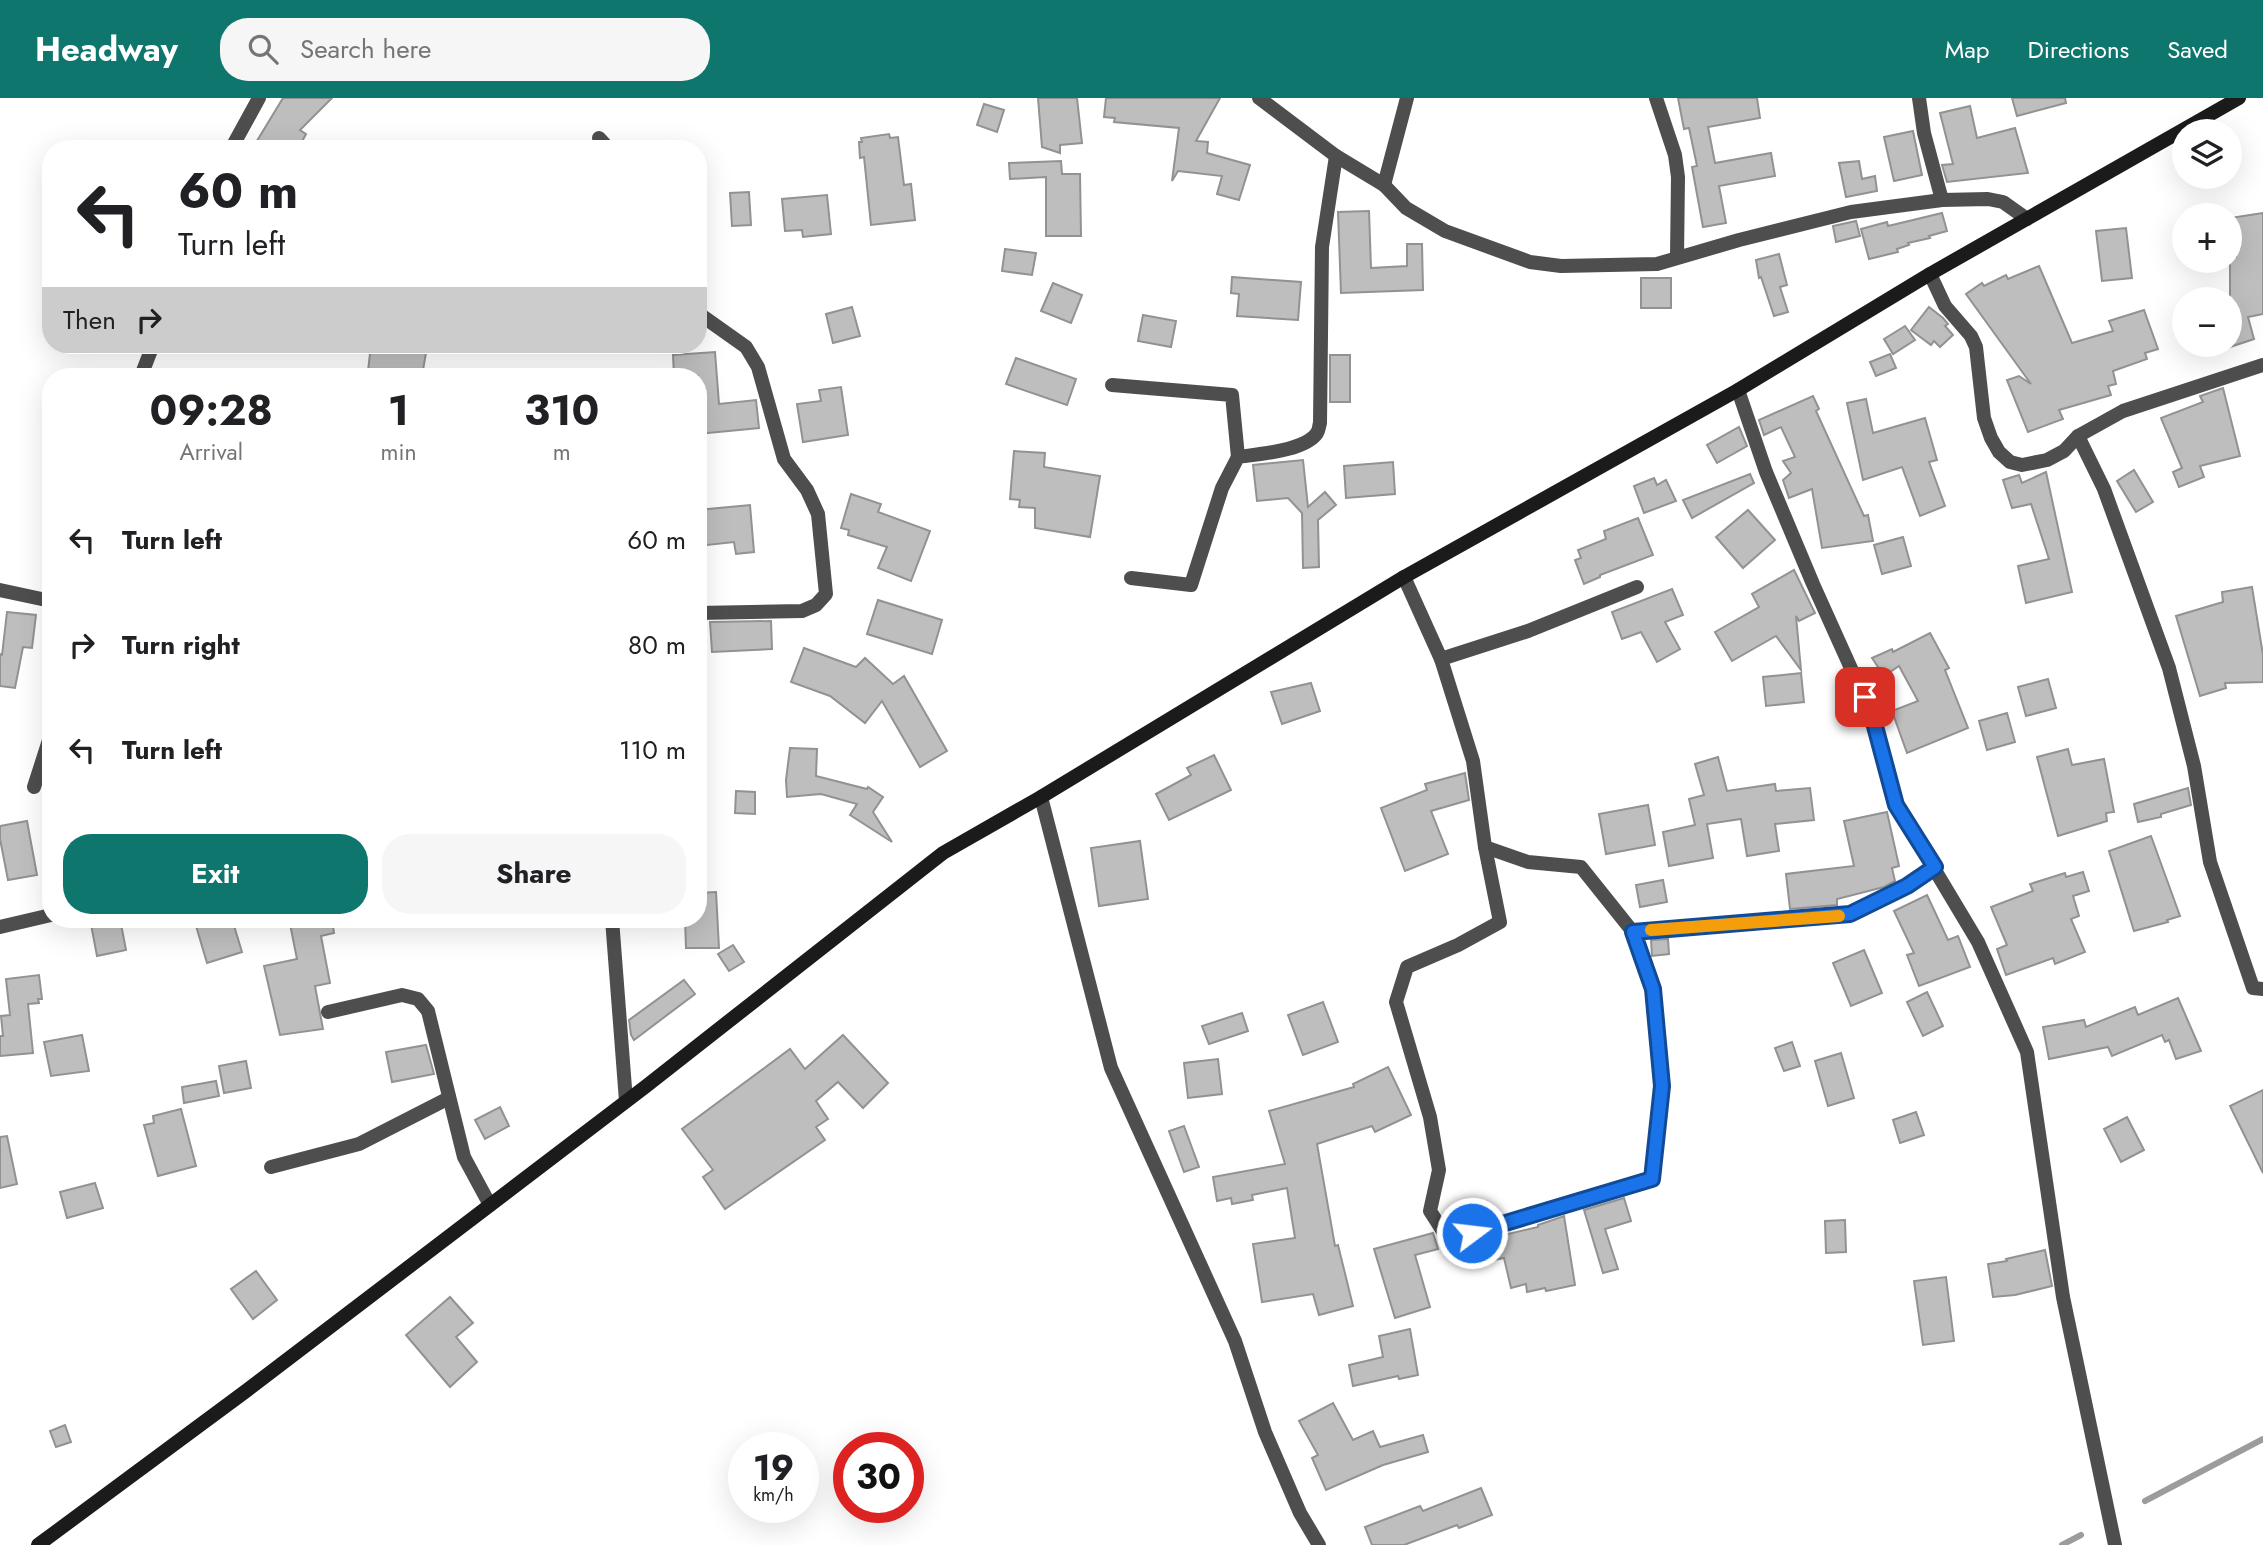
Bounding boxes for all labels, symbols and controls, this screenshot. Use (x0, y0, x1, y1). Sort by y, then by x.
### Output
search box (220, 18, 710, 81)
text: Headway (35, 26, 178, 73)
icon: search (244, 30, 282, 68)
text: Search here (300, 30, 431, 68)
text: Map (1945, 32, 1990, 67)
text: Directions (2028, 32, 2129, 67)
text: Saved (2167, 32, 2228, 67)
map controls (2172, 119, 2242, 357)
button: layers (2172, 119, 2242, 189)
text: 60 m (178, 156, 298, 226)
icon: left (63, 168, 154, 259)
button: + (2172, 203, 2242, 273)
text: Turn left (178, 221, 285, 267)
button: − (2172, 287, 2242, 357)
text: Then (63, 301, 116, 339)
icon: right (130, 301, 168, 339)
text: 09:28 (150, 380, 273, 441)
text: 1 (388, 380, 409, 441)
text: 310 (524, 380, 599, 441)
text: Arrival (180, 435, 243, 469)
text: min (381, 435, 417, 469)
text: m (553, 435, 571, 469)
icon: left (63, 521, 101, 559)
text: Turn left (122, 521, 222, 559)
text: 60 m (627, 521, 686, 559)
icon: right (63, 626, 101, 664)
text: Turn right (122, 626, 240, 664)
text: 80 m (628, 626, 686, 664)
pin (1835, 667, 1895, 727)
icon: arrive (1846, 678, 1884, 716)
icon: left (63, 731, 101, 769)
text: Turn left (122, 731, 222, 769)
text: 110 m (619, 731, 686, 769)
button: Exit (63, 834, 368, 914)
button: Share (382, 834, 686, 914)
position arrow (1435, 1196, 1509, 1270)
speed limit sign: 30 (833, 1432, 924, 1523)
text: 19 (753, 1443, 794, 1493)
text: km/h (753, 1482, 794, 1508)

